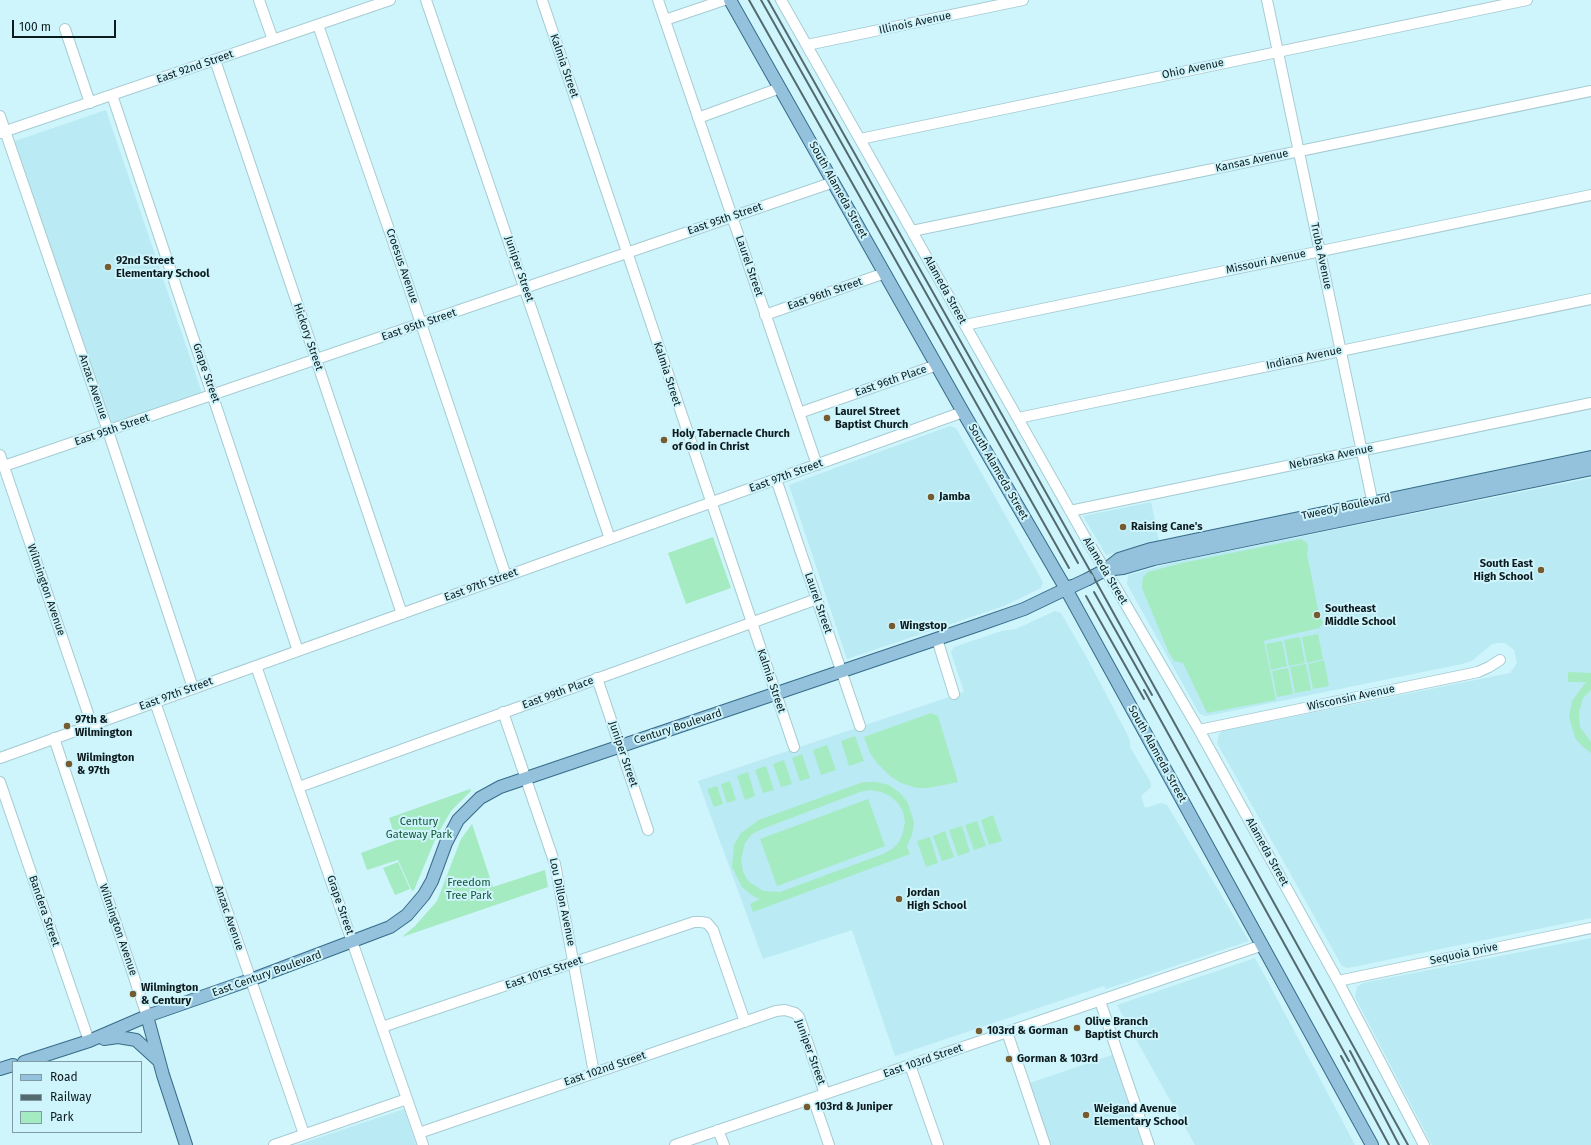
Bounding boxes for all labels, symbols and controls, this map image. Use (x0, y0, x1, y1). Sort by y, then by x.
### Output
street label: Illinois Avenue (878, 9, 952, 37)
scale bar (14, 12, 118, 38)
text: 100 m (19, 20, 51, 34)
street label: Kalmia Street (547, 32, 581, 100)
street label: East 92nd Street (155, 48, 235, 86)
street label: Ohio Avenue (1161, 56, 1225, 82)
street label: South Alameda Street (806, 139, 870, 241)
street label: Kansas Avenue (1214, 147, 1290, 175)
street label: East 95th Street (686, 200, 764, 238)
street label: Truba Avenue (1307, 221, 1335, 291)
street label: Croesus Avenue (383, 227, 421, 305)
street label: Juniper Street (502, 234, 536, 304)
street label: Laurel Street (732, 234, 766, 298)
street label: Missouri Avenue (1225, 247, 1307, 277)
street label: Alameda Street (921, 253, 969, 327)
place label: 92nd Street Elementary School (116, 254, 210, 280)
marker: 92nd Street Elementary School (103, 262, 113, 272)
street label: East 96th Street (786, 275, 864, 313)
street label: Hickory Street (290, 302, 326, 372)
street label: East 95th Street (380, 306, 458, 344)
street label: Kalmia Street (650, 340, 684, 408)
street label: Grape Street (190, 342, 222, 404)
street label: Indiana Avenue (1265, 344, 1343, 372)
street label: Anzac Avenue (76, 353, 110, 421)
street label: East 96th Place (853, 363, 929, 399)
place label: Laurel Street Baptist Church (835, 405, 908, 431)
street label: East 95th Street (73, 411, 151, 449)
marker: Laurel Street Baptist Church (822, 413, 832, 423)
street label: South Alameda Street (965, 422, 1031, 522)
place label: Holy Tabernacle Church of God in Christ (672, 427, 790, 453)
marker: Holy Tabernacle Church of God in Christ (659, 435, 669, 445)
street label: Nebraska Avenue (1288, 442, 1374, 472)
street label: East 97th Street (747, 457, 825, 495)
place label: Jamba (939, 490, 970, 504)
street label: Tweedy Boulevard (1300, 491, 1392, 523)
marker: Jamba (926, 492, 936, 502)
place label: Raising Cane's (1131, 520, 1203, 534)
marker: Raising Cane's (1118, 522, 1128, 532)
street label: Alameda Street (1080, 535, 1130, 607)
street label: Wilmington Avenue (24, 542, 68, 638)
place label: South East High School (1474, 557, 1533, 583)
marker: South East High School (1536, 565, 1546, 575)
street label: East 97th Street (442, 566, 520, 604)
street label: Laurel Street (801, 571, 835, 635)
place label: Southeast Middle School (1325, 602, 1396, 628)
marker: Southeast Middle School (1312, 610, 1322, 620)
place label: Wingstop (900, 619, 947, 633)
marker: Wingstop (887, 621, 897, 631)
street label: Kalmia Street (754, 647, 788, 715)
street label: East 99th Place (521, 674, 595, 712)
street label: East 97th Street (137, 675, 215, 713)
street label: Wisconsin Avenue (1306, 682, 1396, 714)
street label: South Alameda Street (1125, 703, 1189, 805)
street label: Century Boulevard (632, 707, 724, 747)
place label: 97th & Wilmington (75, 713, 132, 739)
street label: Juniper Street (606, 719, 640, 789)
marker: 97th & Wilmington (62, 721, 72, 731)
place label: Wilmington & 97th (77, 751, 134, 777)
marker: Wilmington & 97th (64, 759, 74, 769)
park label: Century Gateway Park (386, 815, 452, 841)
street label: Alameda Street (1243, 815, 1291, 889)
street label: Lou Dillon Avenue (546, 857, 578, 947)
street label: Bandera Street (26, 874, 62, 948)
street label: Grape Street (324, 874, 356, 936)
park label: Freedom Tree Park (446, 876, 492, 902)
street label: Wilmington Avenue (96, 882, 140, 978)
street label: Anzac Avenue (212, 884, 246, 952)
place label: Jordan High School (907, 886, 966, 912)
marker: Jordan High School (894, 894, 904, 904)
street label: Sequoia Drive (1429, 940, 1499, 968)
street label: East Century Boulevard (211, 948, 323, 1000)
street label: East 101st Street (504, 954, 584, 992)
place label: Wilmington & Century (141, 981, 198, 1007)
marker: Wilmington & Century (128, 989, 138, 999)
place label: Olive Branch Baptist Church (1085, 1015, 1158, 1041)
street label: Juniper Street (792, 1017, 828, 1087)
marker: Olive Branch Baptist Church (1072, 1023, 1082, 1033)
place label: 103rd & Gorman (987, 1024, 1068, 1038)
marker: 103rd & Gorman (974, 1026, 984, 1036)
street label: East 103rd Street (882, 1041, 964, 1081)
street label: East 102nd Street (562, 1049, 648, 1089)
place label: Gorman & 103rd (1017, 1052, 1098, 1066)
marker: Gorman & 103rd (1004, 1054, 1014, 1064)
legend (12, 1061, 142, 1133)
text: Road (50, 1070, 78, 1084)
text: Railway (50, 1090, 91, 1104)
place label: 103rd & Juniper (815, 1100, 893, 1114)
marker: 103rd & Juniper (802, 1102, 812, 1112)
place label: Weigand Avenue Elementary School (1094, 1102, 1188, 1128)
text: Park (50, 1110, 74, 1124)
marker: Weigand Avenue Elementary School (1081, 1110, 1091, 1120)

